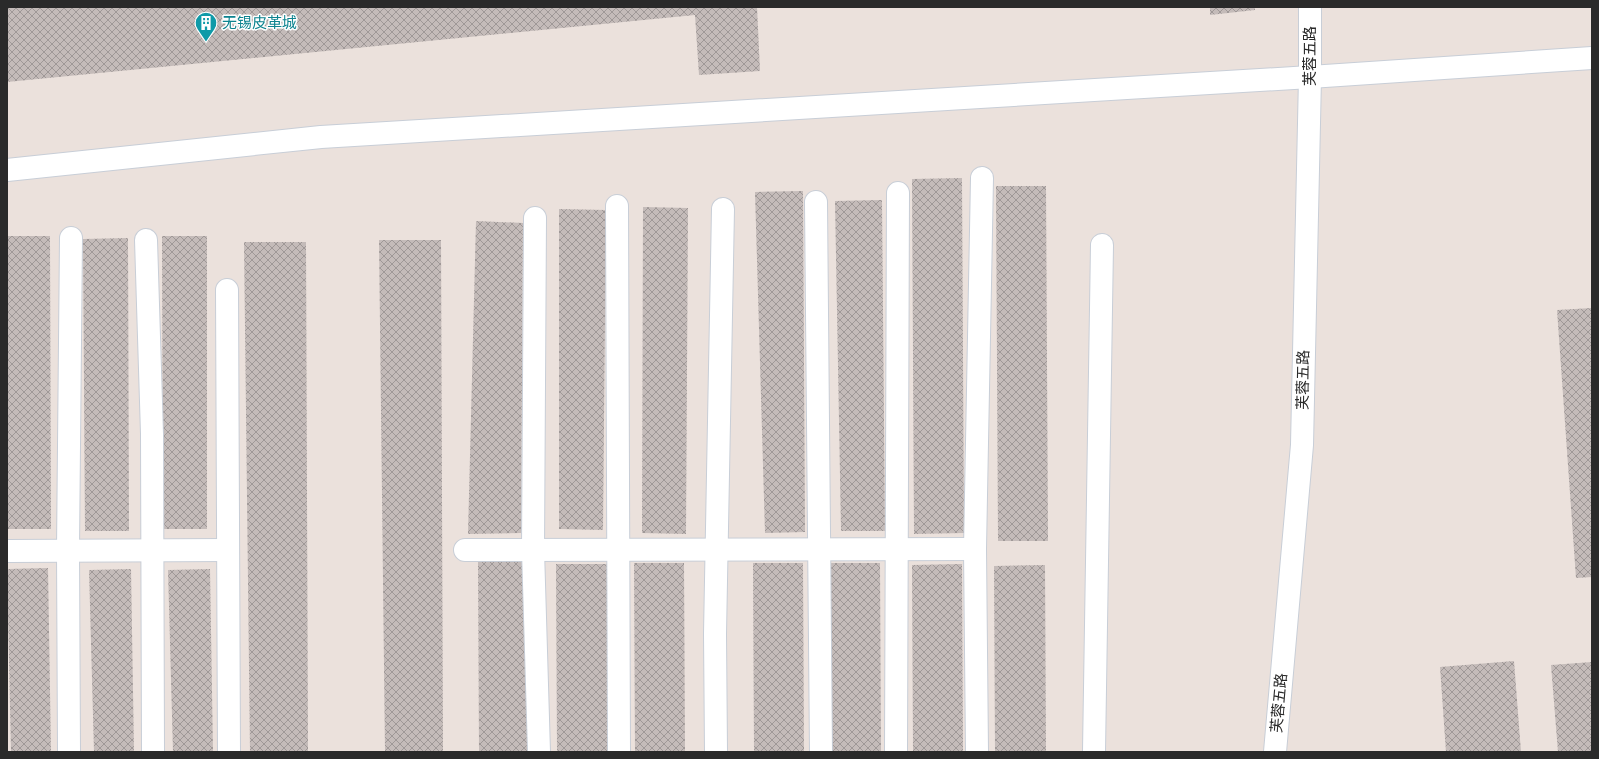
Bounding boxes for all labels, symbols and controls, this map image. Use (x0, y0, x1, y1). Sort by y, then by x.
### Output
building icon: 无锡皮革城 (193, 10, 219, 43)
place label: 无锡皮革城 (222, 14, 297, 32)
street label: 芙蓉五路 (1301, 26, 1319, 86)
street label: 芙蓉五路 (1293, 350, 1313, 410)
street label: 芙蓉五路 (1267, 672, 1291, 734)

